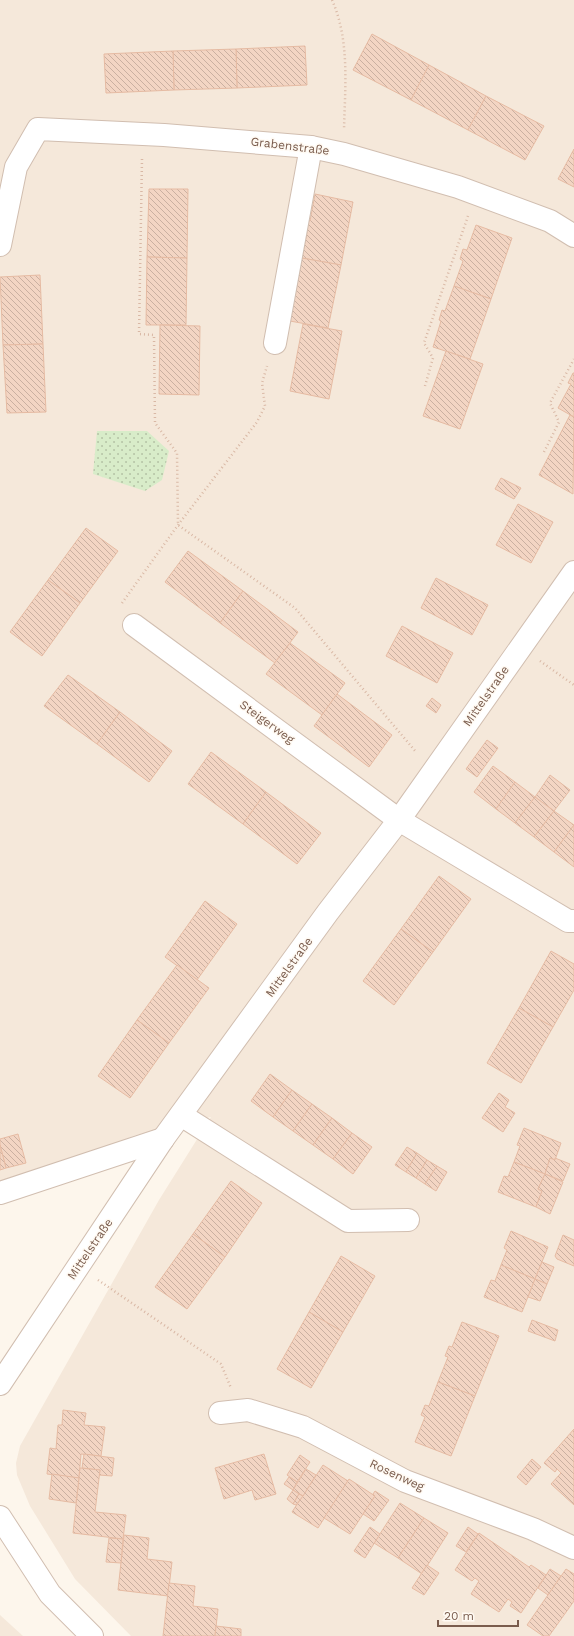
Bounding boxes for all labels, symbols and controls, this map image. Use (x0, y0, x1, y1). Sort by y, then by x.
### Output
street label: Grabenstraße (250, 134, 330, 158)
street label: Mittelstraße (460, 663, 512, 729)
street label: Steigerweg (237, 697, 298, 747)
street label: Mittelstraße (263, 934, 315, 1000)
street label: Mittelstraße (64, 1216, 116, 1282)
street label: Rosenweg (367, 1456, 427, 1494)
scale bar (438, 1602, 518, 1628)
text: 20 m (444, 1609, 474, 1623)

